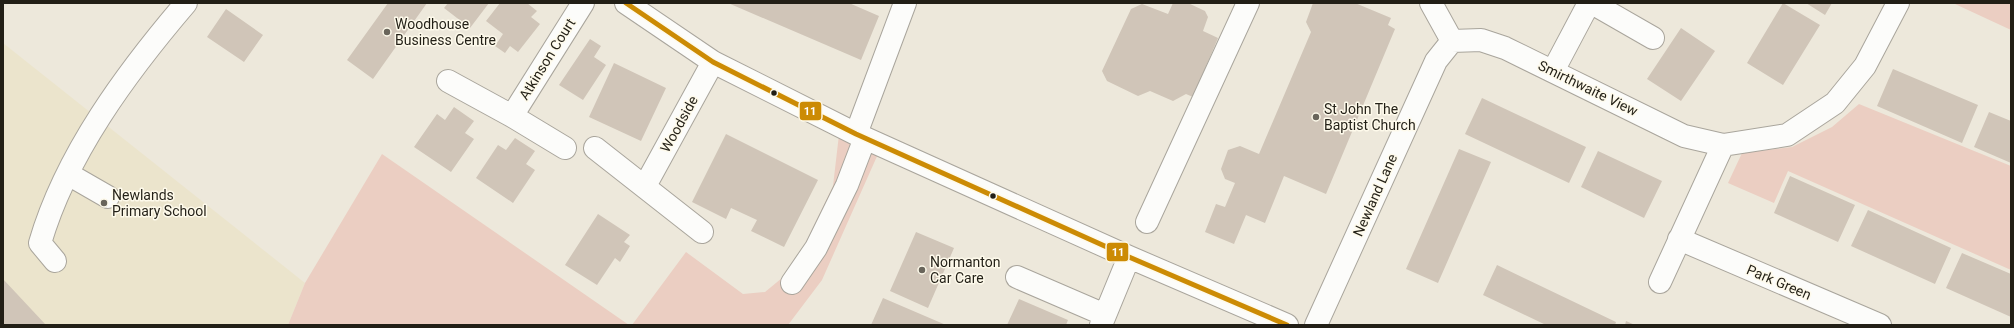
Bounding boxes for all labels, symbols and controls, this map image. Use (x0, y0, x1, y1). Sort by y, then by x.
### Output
street label: Atkinson Court (516, 15, 579, 103)
place label: Woodhouse Business Centre (395, 16, 496, 48)
marker: Woodhouse Business Centre (382, 27, 392, 37)
street label: Smirthwaite View (1536, 57, 1641, 119)
unlabelled marker (769, 88, 779, 98)
street label: Woodside (657, 93, 701, 155)
line badge: 11 (799, 101, 822, 121)
place label: St John The Baptist Church (1324, 101, 1416, 133)
text: 11 (804, 105, 816, 118)
marker: St John The Baptist Church (1311, 112, 1321, 122)
street label: Newland Lane (1350, 151, 1400, 239)
place label: Newlands Primary School (112, 187, 207, 219)
unlabelled marker (988, 191, 998, 201)
marker: Newlands Primary School (99, 198, 109, 208)
line badge: 11 (1106, 242, 1129, 262)
text: 11 (1112, 246, 1124, 259)
place label: Normanton Car Care (930, 254, 1001, 286)
street label: Park Green (1744, 261, 1814, 303)
marker: Normanton Car Care (917, 265, 927, 275)

